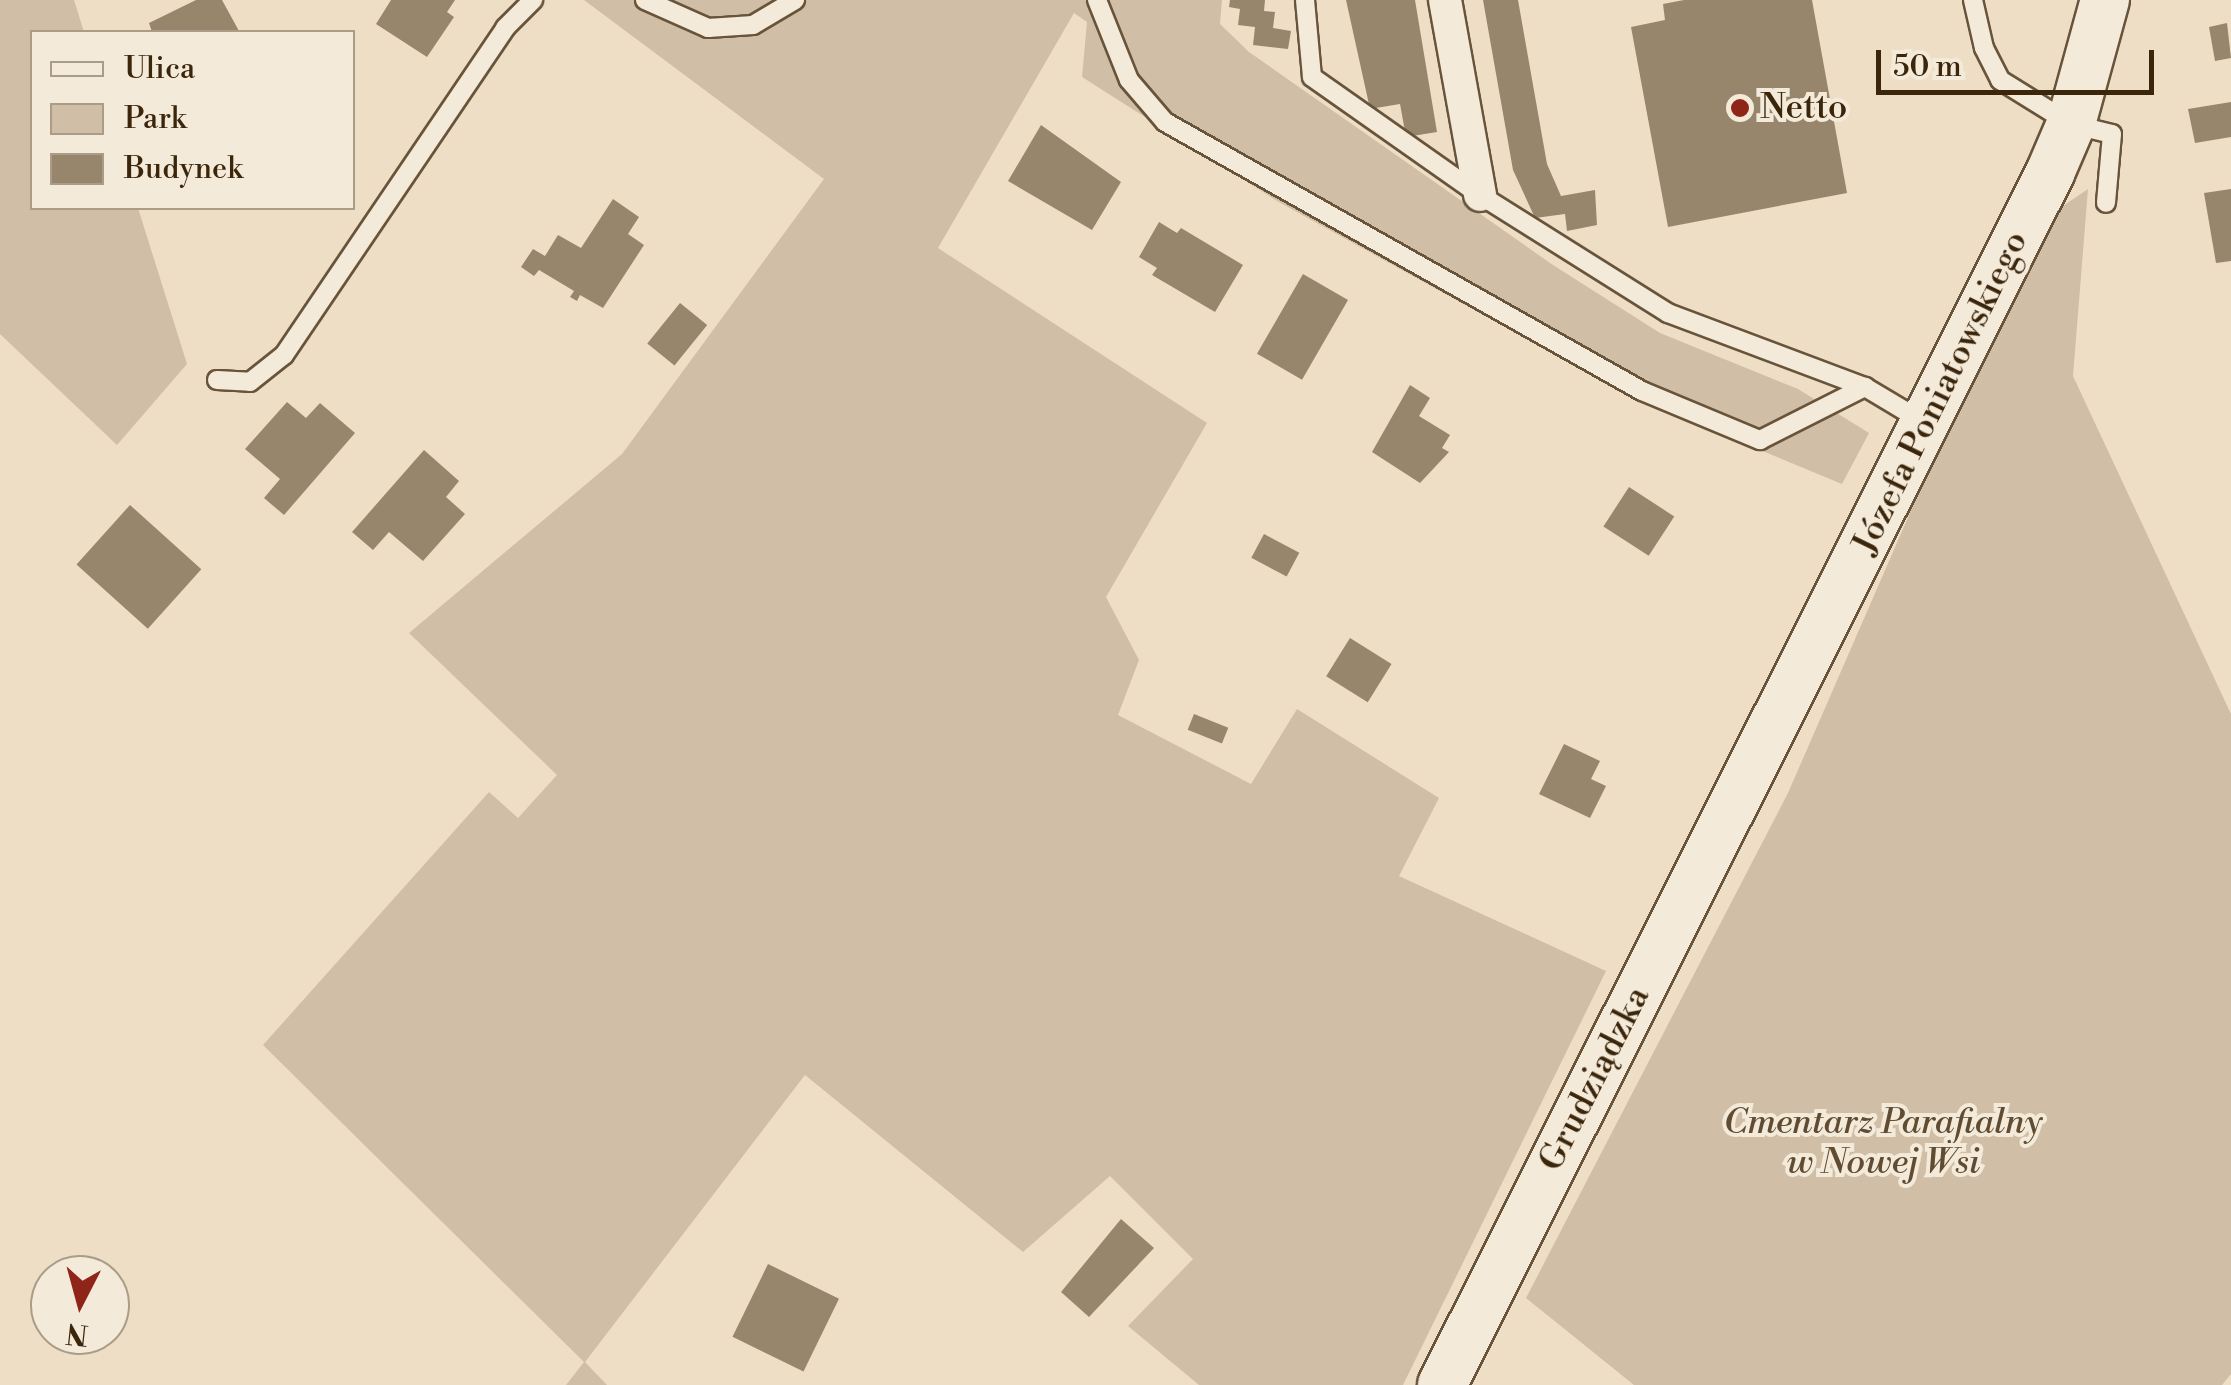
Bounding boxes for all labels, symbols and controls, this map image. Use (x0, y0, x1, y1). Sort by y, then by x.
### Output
legend (30, 30, 355, 210)
scale bar (1881, 30, 2158, 92)
text: 50 m (1893, 48, 1962, 86)
text: Ulica (124, 50, 195, 88)
place label: Netto (1760, 87, 1847, 129)
marker: Netto (1729, 97, 1751, 119)
text: Park (124, 100, 186, 138)
text: Budynek (124, 150, 243, 188)
street label: Józefa Poniatowskiego (1844, 225, 2038, 561)
street label: Grudziądzka (1531, 980, 1659, 1178)
park label: Cmentarz Parafialny w Nowej Wsi (1723, 1102, 2043, 1184)
north arrow (30, 1255, 130, 1355)
text: N (64, 1315, 90, 1352)

